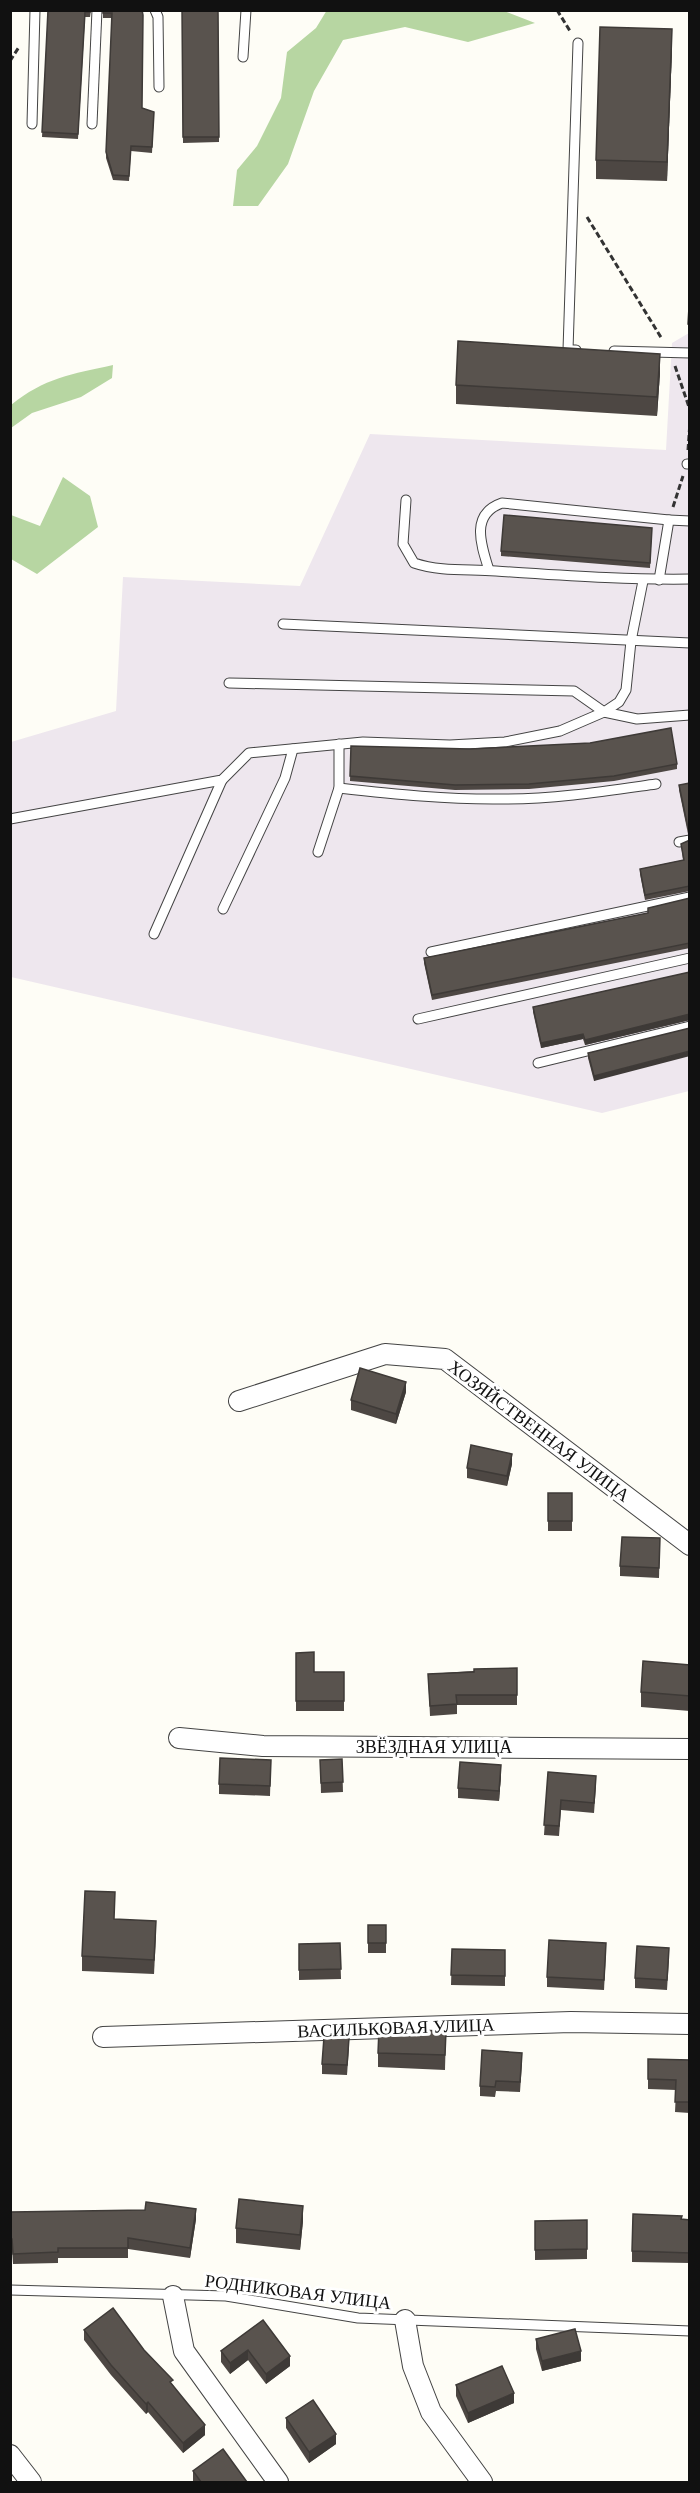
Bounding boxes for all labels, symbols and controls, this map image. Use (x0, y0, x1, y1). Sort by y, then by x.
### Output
street label: ХОЗЯЙСТВЕННАЯ УЛИЦА (444, 1356, 634, 1506)
street label: ЗВЁЗДНАЯ УЛИЦА (356, 1737, 512, 1757)
street label: ВАСИЛЬКОВАЯ УЛИЦА (297, 2015, 495, 2041)
street label: РОДНИКОВАЯ УЛИЦА (204, 2271, 392, 2313)

